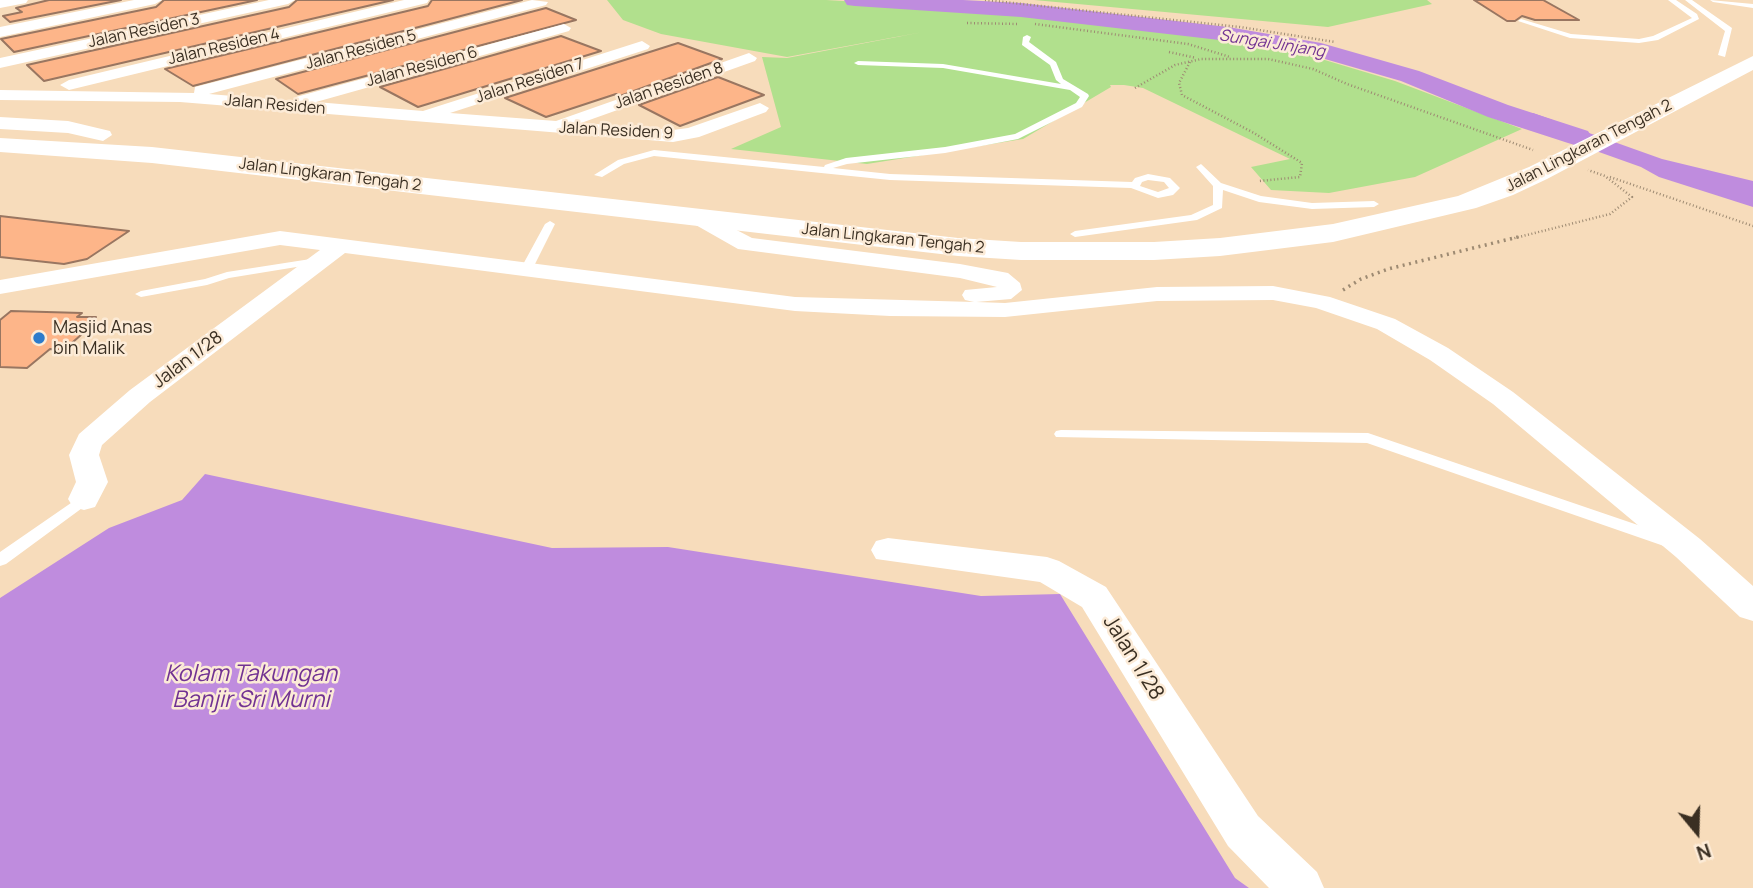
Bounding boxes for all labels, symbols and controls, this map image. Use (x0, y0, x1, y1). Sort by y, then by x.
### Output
street label: Jalan Residen 3 (87, 10, 201, 52)
street label: Jalan Residen 4 (166, 25, 282, 69)
street label: Jalan Residen 5 (304, 26, 418, 74)
water label: Sungai Jinjang (1218, 26, 1326, 62)
street label: Jalan Residen 6 (364, 43, 480, 91)
street label: Jalan Residen 7 (474, 54, 586, 108)
street label: Jalan Residen 8 (612, 58, 726, 114)
street label: Jalan Residen (224, 91, 326, 119)
street label: Jalan Lingkaran Tengah 2 (1503, 96, 1675, 196)
street label: Jalan Residen 9 (558, 118, 674, 144)
street label: Jalan Lingkaran Tengah 2 (238, 154, 422, 196)
street label: Jalan Lingkaran Tengah 2 (801, 220, 985, 258)
place label: Masjid Anas bin Malik (53, 317, 152, 360)
street label: Jalan 1/28 (149, 327, 227, 393)
marker: Masjid Anas bin Malik (31, 330, 47, 346)
street label: Jalan 1/28 (1097, 611, 1169, 705)
water label: Kolam Takungan Banjir Sri Murni (165, 661, 337, 715)
north arrow (1662, 797, 1732, 867)
text: N (1693, 837, 1715, 866)

